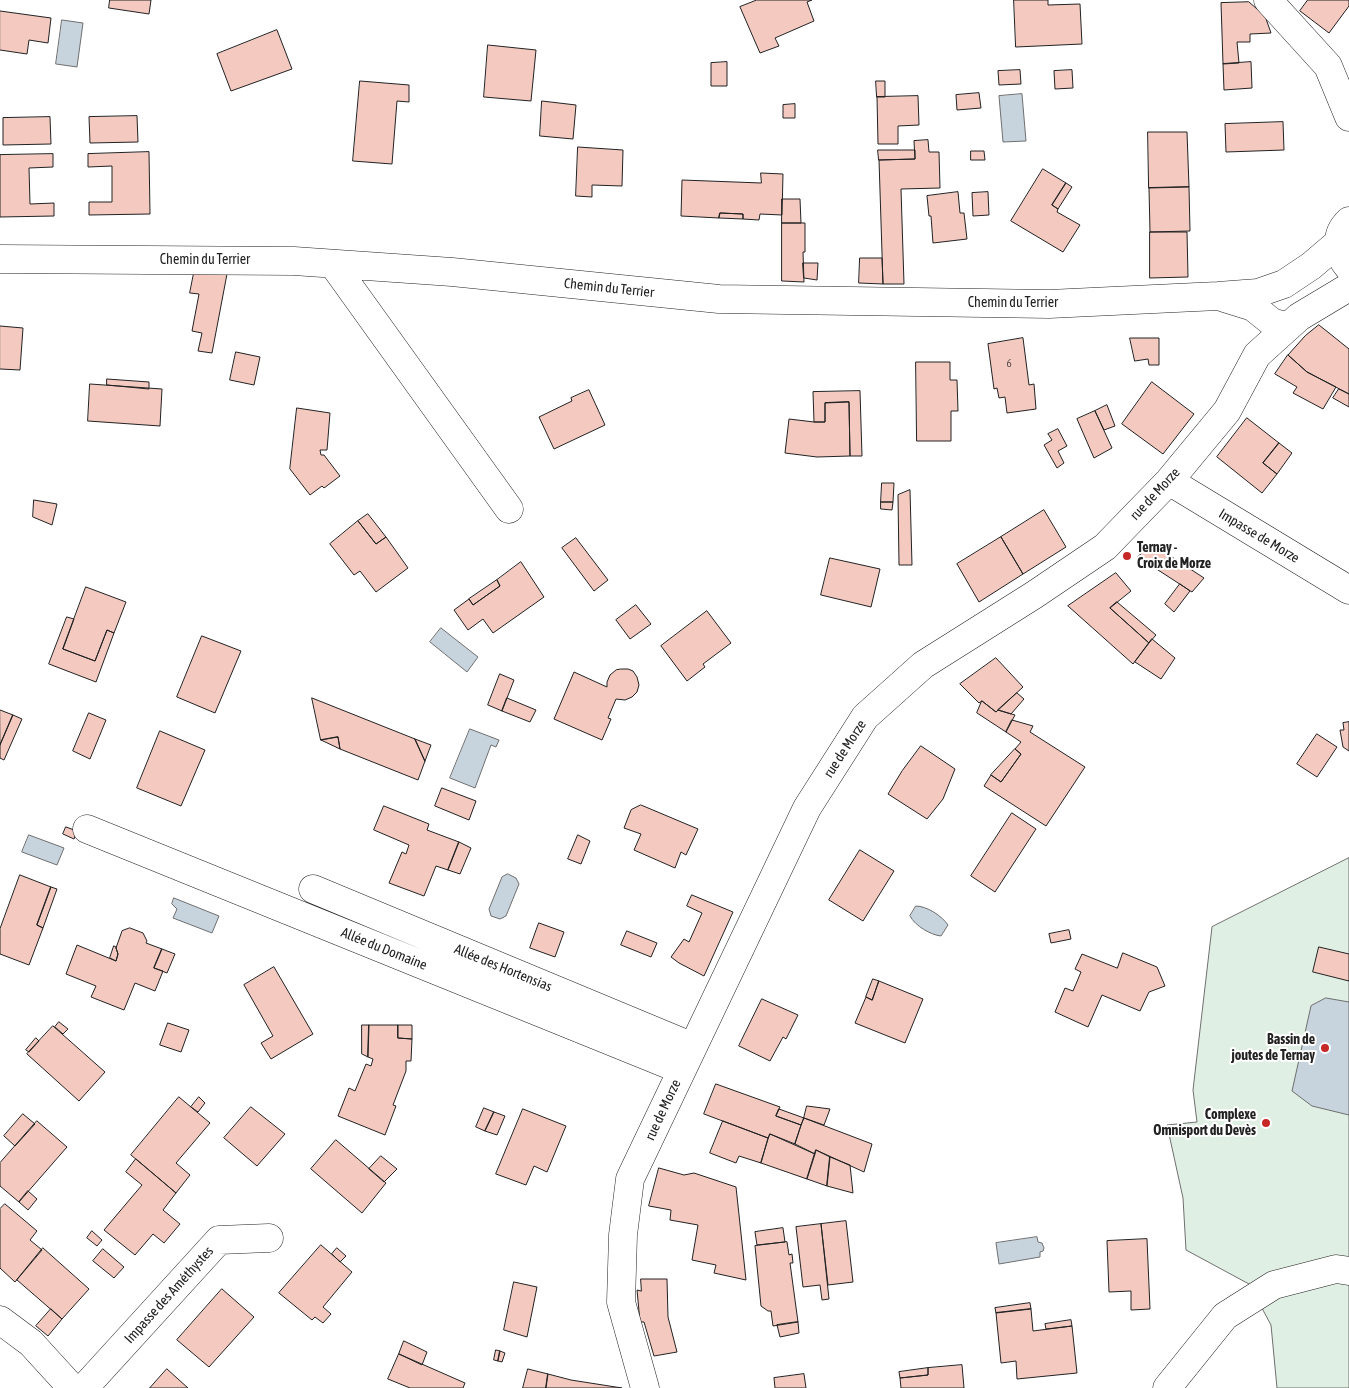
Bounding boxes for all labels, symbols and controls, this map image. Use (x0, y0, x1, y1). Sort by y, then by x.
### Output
street label: Chemin du Terrier (160, 252, 250, 268)
street label: Chemin du Terrier (563, 275, 655, 301)
street label: Chemin du Terrier (968, 295, 1058, 311)
house number: 6 (1006, 357, 1012, 371)
street label: rue de Morze (1127, 464, 1183, 524)
street label: Impasse de Morze (1216, 505, 1302, 567)
place label: Ternay - Croix de Morze (1137, 540, 1211, 572)
marker: Ternay - Croix de Morze (1121, 550, 1133, 562)
street label: rue de Morze (820, 717, 870, 781)
street label: Allée du Domaine (338, 924, 430, 974)
street label: Allée des Hortensias (452, 941, 554, 995)
place label: Bassin de joutes de Ternay (1232, 1032, 1315, 1064)
marker: Bassin de joutes de Ternay (1319, 1042, 1331, 1054)
street label: rue de Morze (642, 1077, 684, 1143)
place label: Complexe Omnisport du Devès (1153, 1107, 1256, 1140)
marker: Complexe Omnisport du Devès (1260, 1117, 1272, 1129)
street label: Impasse des Améthystes (121, 1243, 217, 1347)

